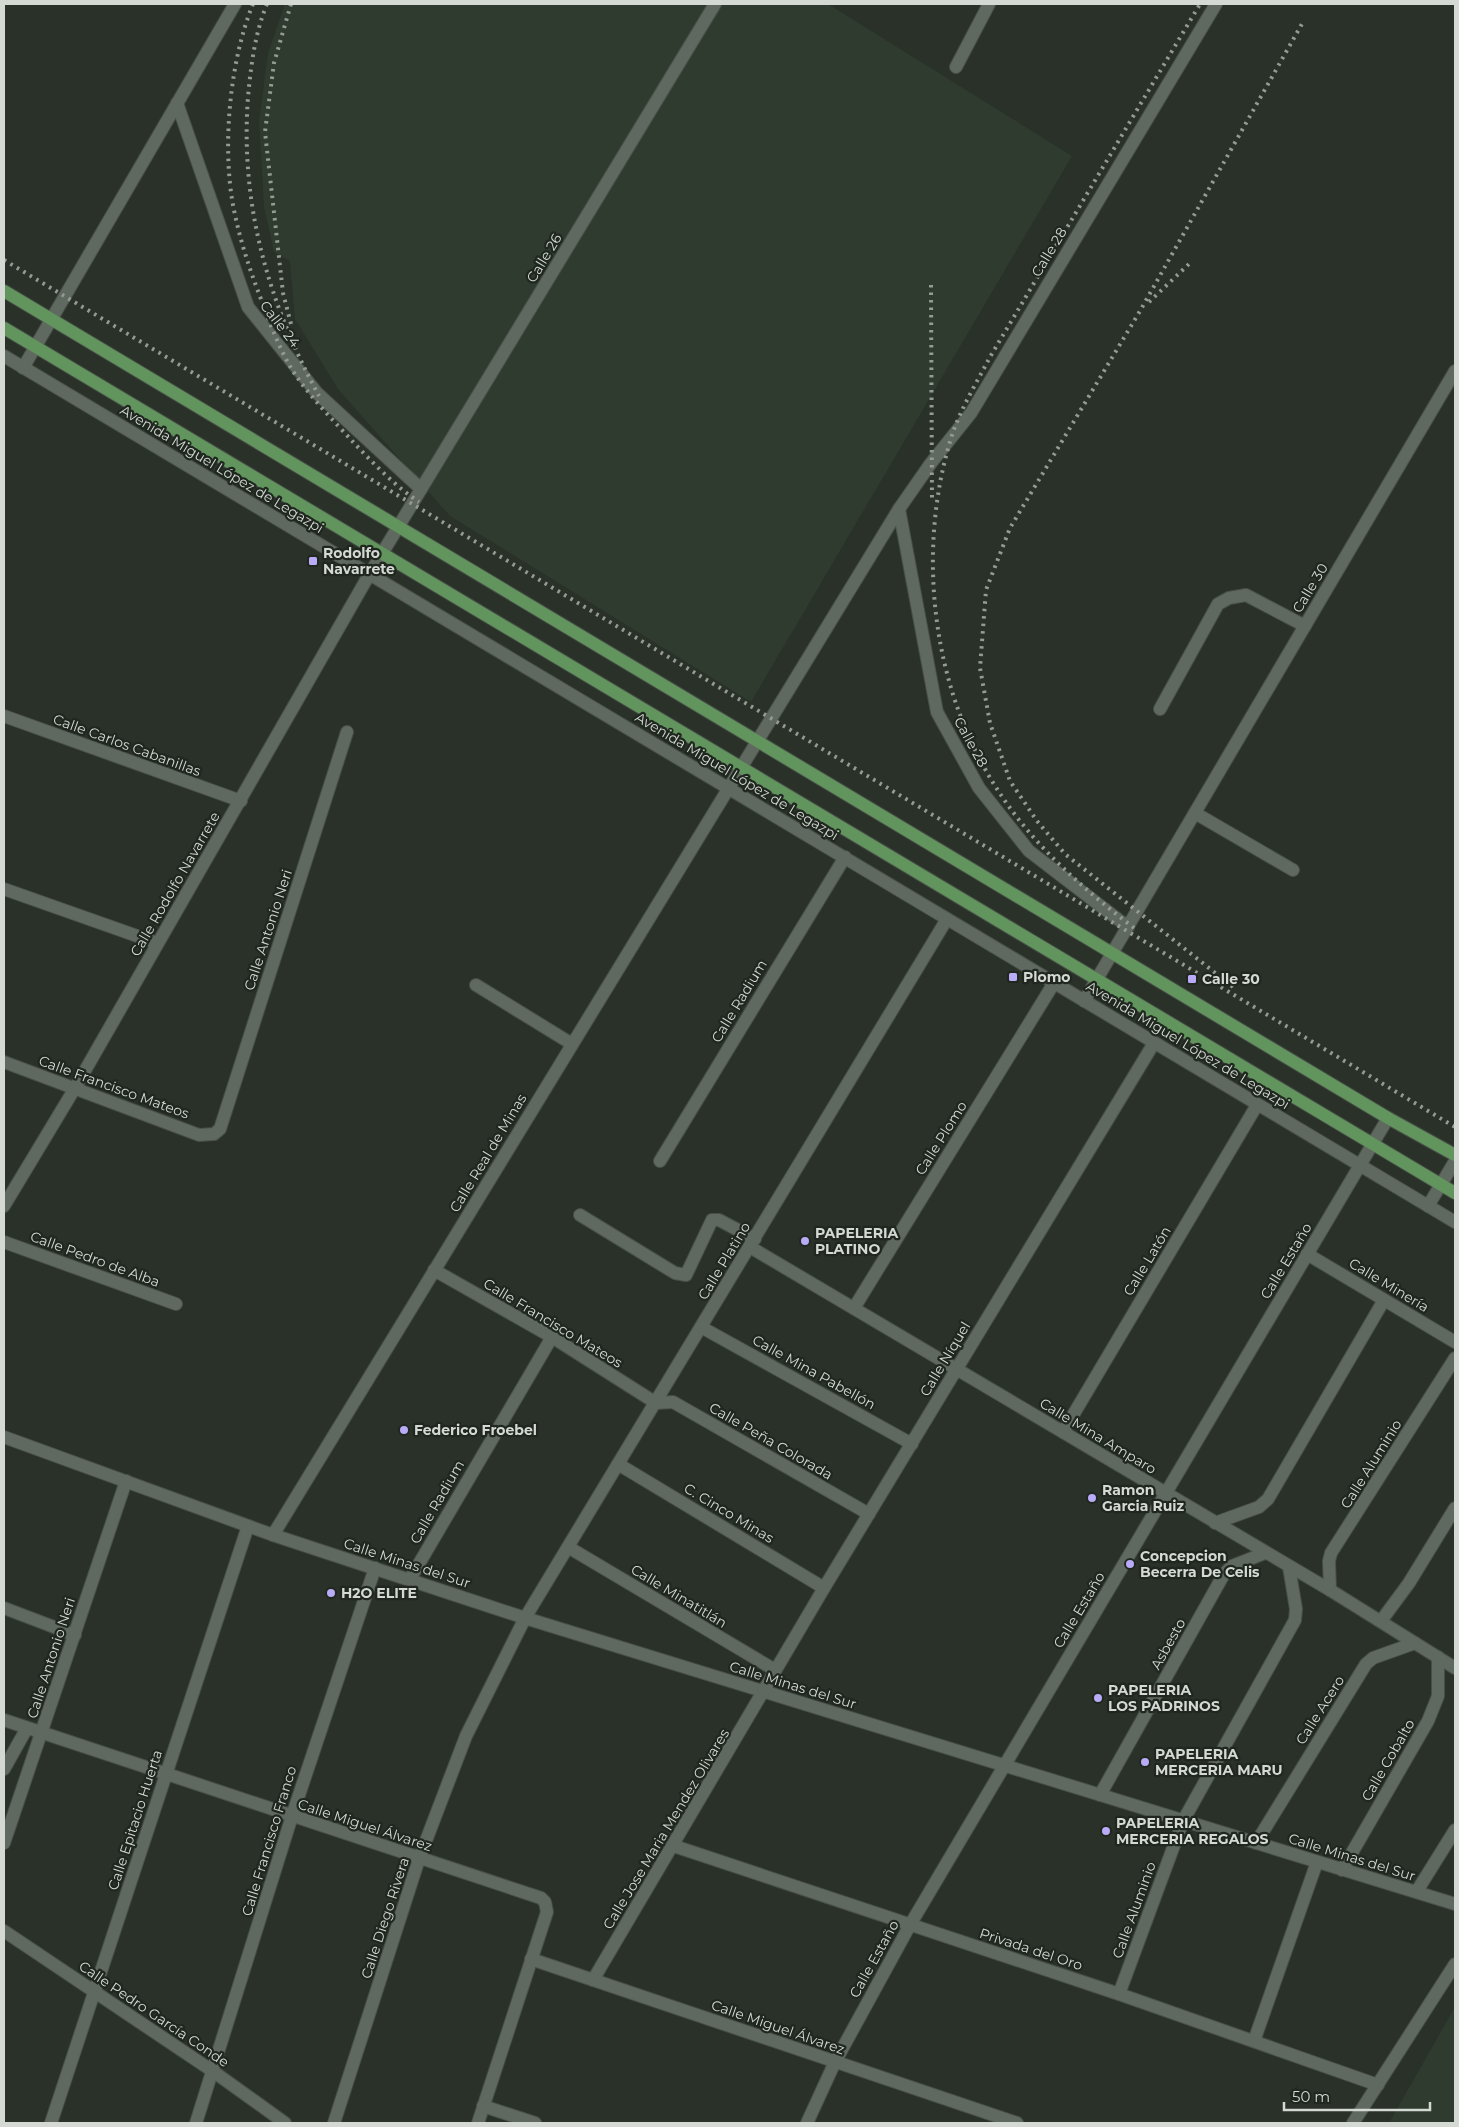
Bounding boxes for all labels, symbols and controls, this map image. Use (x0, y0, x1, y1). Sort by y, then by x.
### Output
street label: Calle 28 (1027, 224, 1071, 280)
street label: Calle 26 (522, 230, 566, 286)
street label: Calle 24 (256, 297, 304, 352)
street label: Avenida Miguel López de Legazpi (117, 401, 327, 537)
place label: Rodolfo Navarrete (323, 544, 395, 578)
marker: Rodolfo Navarrete (307, 555, 319, 567)
street label: Calle 30 (1288, 560, 1332, 616)
street label: Avenida Miguel López de Legazpi (632, 708, 842, 844)
street label: Calle Carlos Cabanillas (51, 710, 204, 780)
street label: Calle 28 (950, 714, 992, 770)
street label: Calle Rodolfo Navarrete (126, 808, 224, 960)
street label: Calle Antonio Neri (240, 867, 296, 993)
street label: Calle Radium (707, 956, 771, 1046)
place label: Plomo (1023, 968, 1071, 986)
place label: Calle 30 (1202, 970, 1260, 988)
marker: Plomo (1007, 971, 1019, 983)
marker: Calle 30 (1186, 973, 1198, 985)
street label: Avenida Miguel López de Legazpi (1083, 977, 1293, 1113)
street label: Calle Francisco Mateos (36, 1051, 192, 1123)
street label: Calle Real de Minas (445, 1090, 531, 1216)
street label: Calle Plomo (911, 1097, 971, 1178)
street label: Calle Platino (694, 1219, 754, 1303)
street label: Calle Estaño (1256, 1219, 1316, 1302)
street label: Calle Latón (1119, 1223, 1175, 1299)
place label: PAPELERIA PLATINO (815, 1224, 899, 1258)
street label: Calle Pedro de Alba (28, 1227, 162, 1291)
marker: PAPELERIA PLATINO (799, 1235, 811, 1247)
street label: Calle Minería (1346, 1254, 1432, 1316)
street label: Calle Francisco Mateos (480, 1274, 626, 1372)
street label: Calle Níquel (916, 1318, 974, 1400)
street label: Calle Mina Pabellón (749, 1331, 879, 1413)
street label: Calle Mina Amparo (1036, 1394, 1160, 1478)
street label: Calle Peña Colorada (706, 1398, 836, 1484)
street label: Calle Aluminio (1336, 1416, 1406, 1512)
place label: Federico Froebel (414, 1421, 537, 1439)
marker: Federico Froebel (398, 1424, 410, 1436)
street label: Calle Radium (406, 1457, 468, 1547)
street label: C. Cinco Minas (681, 1479, 777, 1547)
place label: Ramon Garcia Ruiz (1102, 1481, 1185, 1515)
marker: Ramon Garcia Ruiz (1086, 1492, 1098, 1504)
street label: Calle Minas del Sur (341, 1534, 473, 1592)
place label: Concepcion Becerra De Celis (1140, 1547, 1260, 1581)
marker: Concepcion Becerra De Celis (1124, 1558, 1136, 1570)
street label: Calle Minatitlán (628, 1560, 730, 1632)
street label: Calle Estaño (1049, 1568, 1109, 1651)
place label: H2O ELITE (341, 1584, 417, 1602)
marker: H2O ELITE (325, 1587, 337, 1599)
street label: Calle Antonio Neri (23, 1595, 79, 1721)
street label: Asbesto (1147, 1615, 1189, 1673)
street label: Calle Minas del Sur (727, 1657, 859, 1713)
street label: Calle Acero (1292, 1672, 1348, 1748)
place label: PAPELERIA LOS PADRINOS (1108, 1681, 1220, 1715)
marker: PAPELERIA LOS PADRINOS (1092, 1692, 1104, 1704)
street label: Calle Cobalto (1357, 1716, 1419, 1804)
street label: Calle Jose Maria Mendez Olivares (599, 1725, 733, 1933)
place label: PAPELERIA MERCERIA MARU (1155, 1745, 1283, 1779)
street label: Calle Epitacio Huerta (104, 1747, 166, 1893)
marker: PAPELERIA MERCERIA MARU (1139, 1756, 1151, 1768)
street label: Calle Francisco Franco (238, 1764, 300, 1918)
street label: Calle Miguel Álvarez (296, 1795, 434, 1855)
place label: PAPELERIA MERCERIA REGALOS (1116, 1814, 1268, 1848)
marker: PAPELERIA MERCERIA REGALOS (1100, 1825, 1112, 1837)
street label: Calle Minas del Sur (1286, 1829, 1418, 1885)
street label: Calle Diego Rivera (357, 1855, 413, 1981)
street label: Calle Aluminio (1108, 1859, 1160, 1961)
street label: Calle Estaño (845, 1917, 903, 2001)
street label: Privada del Oro (977, 1924, 1085, 1974)
street label: Calle Pedro García Conde (76, 1957, 232, 2071)
street label: Calle Miguel Álvarez (709, 1996, 847, 2058)
scale bar (1284, 2080, 1430, 2112)
text: 50 m (1292, 2087, 1330, 2106)

